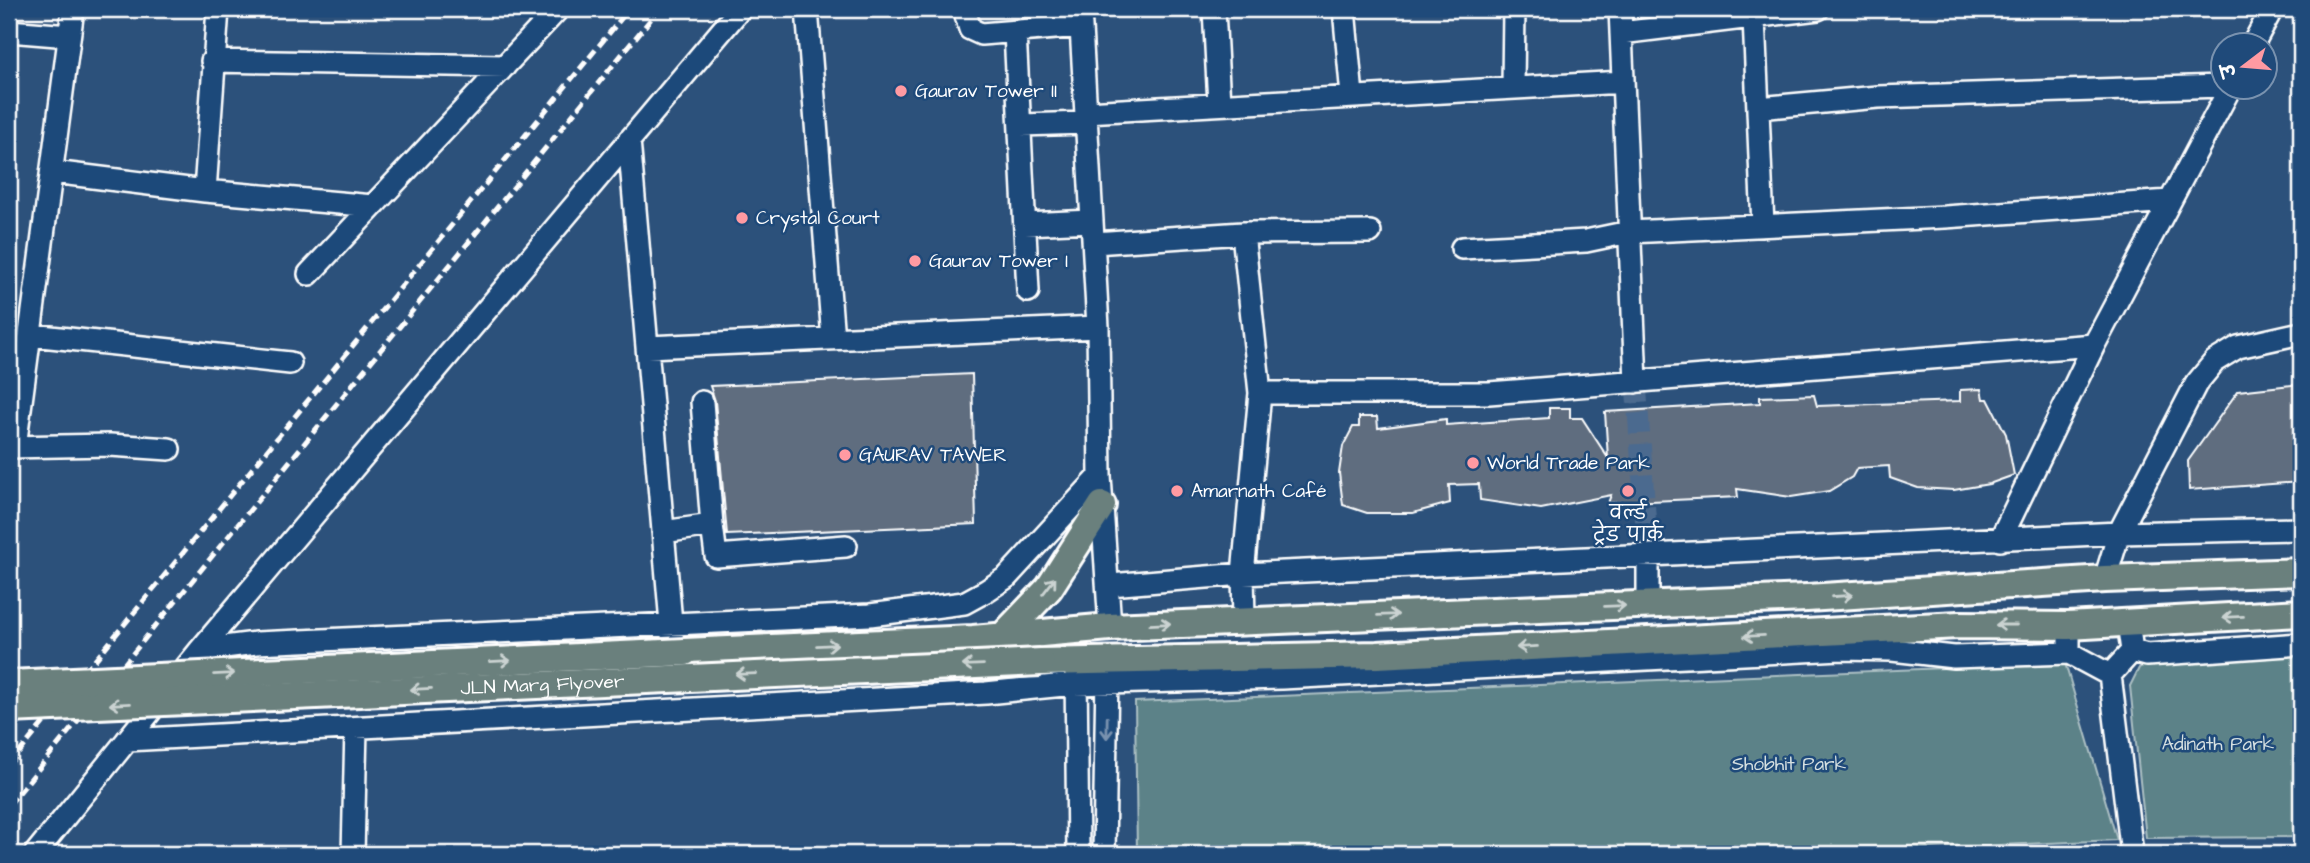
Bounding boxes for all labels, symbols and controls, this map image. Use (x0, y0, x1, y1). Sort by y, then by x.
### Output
north arrow (2208, 32, 2278, 102)
text: उ (2214, 58, 2244, 82)
place label: Gaurav Tower II (915, 78, 1057, 105)
marker: Gaurav Tower II (893, 83, 909, 99)
place label: Crystal Court (756, 205, 880, 233)
marker: Crystal Court (734, 210, 750, 226)
place label: Gaurav Tower I (929, 248, 1068, 275)
marker: Gaurav Tower I (907, 253, 923, 269)
place label: GAURAV TAWER (859, 442, 1007, 469)
marker: GAURAV TAWER (837, 447, 853, 463)
place label: World Trade Park (1487, 450, 1650, 477)
marker: World Trade Park (1465, 455, 1481, 471)
place label: Amarnath Café (1191, 478, 1327, 505)
marker: Amarnath Café (1169, 483, 1185, 499)
marker: वर्ल्ड ट्रेड पार्क (1620, 483, 1636, 499)
place label: वर्ल्ड ट्रेड पार्क (1592, 498, 1664, 549)
one-way arrow (1042, 577, 1057, 596)
one-way arrow (1830, 589, 1853, 602)
one-way arrow (1603, 599, 1626, 612)
one-way arrow (1376, 608, 1399, 621)
one-way arrow (2222, 610, 2245, 623)
one-way arrow (1149, 618, 1172, 631)
one-way arrow (1995, 618, 2018, 632)
one-way arrow (1743, 629, 1766, 642)
one-way arrow (815, 639, 838, 652)
one-way arrow (1516, 641, 1539, 654)
one-way arrow (488, 654, 511, 667)
one-way arrow (962, 658, 985, 671)
one-way arrow (212, 667, 235, 680)
street label: JLN Marg Flyover (460, 667, 625, 702)
one-way arrow (735, 667, 758, 680)
one-way arrow (410, 683, 432, 696)
one-way arrow (109, 697, 132, 710)
one-way arrow (1100, 716, 1113, 739)
park label: Adinath Park (2162, 731, 2275, 758)
park label: Shobhit Park (1732, 751, 1847, 778)

